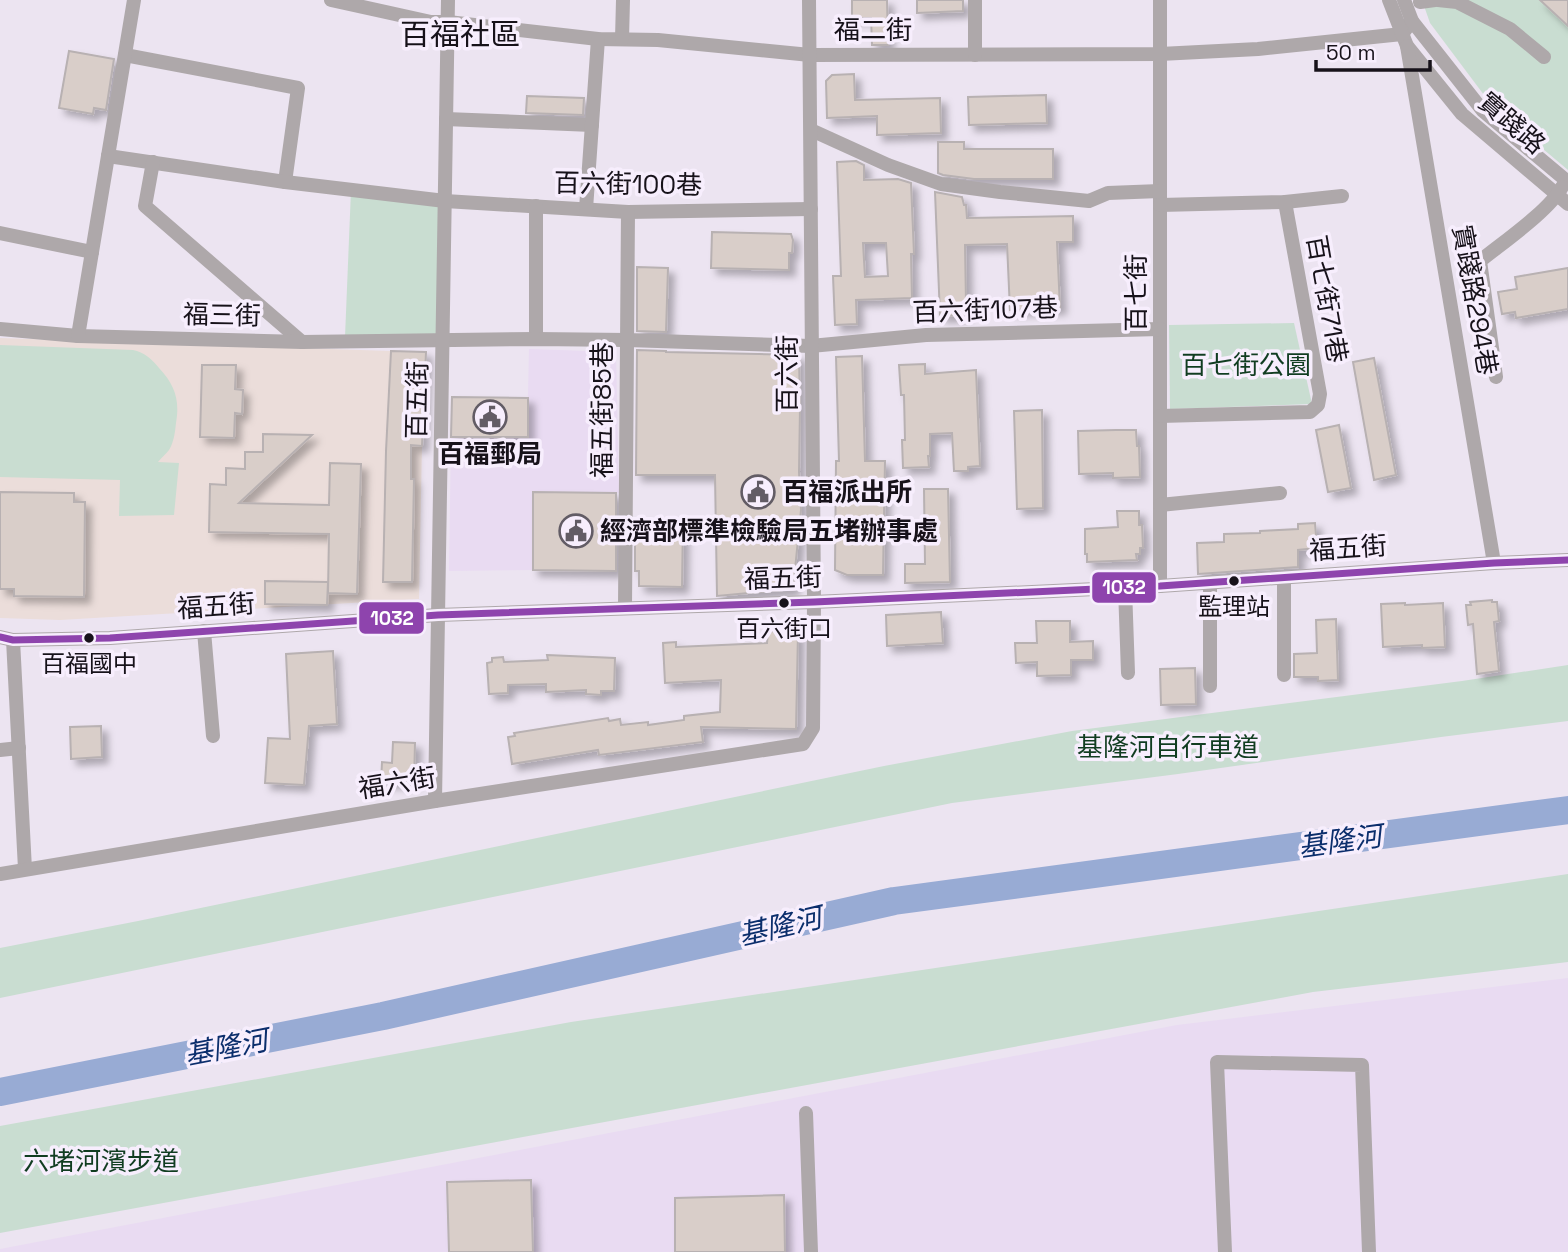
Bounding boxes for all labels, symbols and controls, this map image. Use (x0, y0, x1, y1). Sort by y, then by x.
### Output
street label: 福二街 (834, 13, 912, 47)
district label: 百福社區 (400, 15, 520, 54)
scale bar (1316, 28, 1430, 72)
text: 50 m (1326, 39, 1376, 66)
street label: 實踐路 (1471, 85, 1553, 161)
street label: 百六街100巷 (554, 166, 702, 202)
street label: 實踐路294巷 (1445, 222, 1505, 378)
street label: 百七街71巷 (1299, 232, 1355, 366)
street label: 百七街 (1119, 254, 1153, 332)
street label: 百六街107巷 (912, 290, 1058, 330)
street label: 福三街 (183, 297, 261, 333)
street label: 百六街 (770, 335, 804, 413)
street label: 福五街85巷 (585, 342, 619, 478)
park label: 百七街公園 (1181, 348, 1311, 382)
street label: 百五街 (399, 361, 435, 439)
public building icon: 百福郵局 (471, 398, 509, 436)
place label: 百福郵局 (438, 437, 542, 471)
public building icon: 百福派出所 (739, 473, 777, 511)
place label: 百福派出所 (782, 475, 912, 509)
public building icon: 經濟部標準檢驗局五堵辦事處 (557, 512, 595, 550)
place label: 經濟部標準檢驗局五堵辦事處 (600, 514, 938, 548)
street label: 福五街 (1308, 528, 1388, 568)
street label: 福五街 (743, 560, 823, 596)
line badge: 1032 (1091, 571, 1157, 604)
marker: 監理站 (1227, 574, 1241, 588)
text: 1032 (1102, 575, 1146, 600)
street label: 福五街 (176, 586, 256, 626)
place label: 監理站 (1198, 591, 1270, 622)
marker: 百六街口 (777, 596, 791, 610)
line badge: 1032 (358, 601, 425, 635)
text: 1032 (370, 606, 414, 631)
place label: 百六街口 (736, 613, 832, 644)
marker: 百福國中 (82, 631, 96, 645)
place label: 百福國中 (41, 648, 137, 679)
park label: 基隆河自行車道 (1077, 730, 1259, 764)
street label: 福六街 (356, 760, 438, 806)
water label: 基隆河 (1296, 817, 1389, 865)
water label: 基隆河 (735, 898, 830, 953)
water label: 基隆河 (181, 1020, 276, 1073)
park label: 六堵河濱步道 (23, 1144, 179, 1178)

